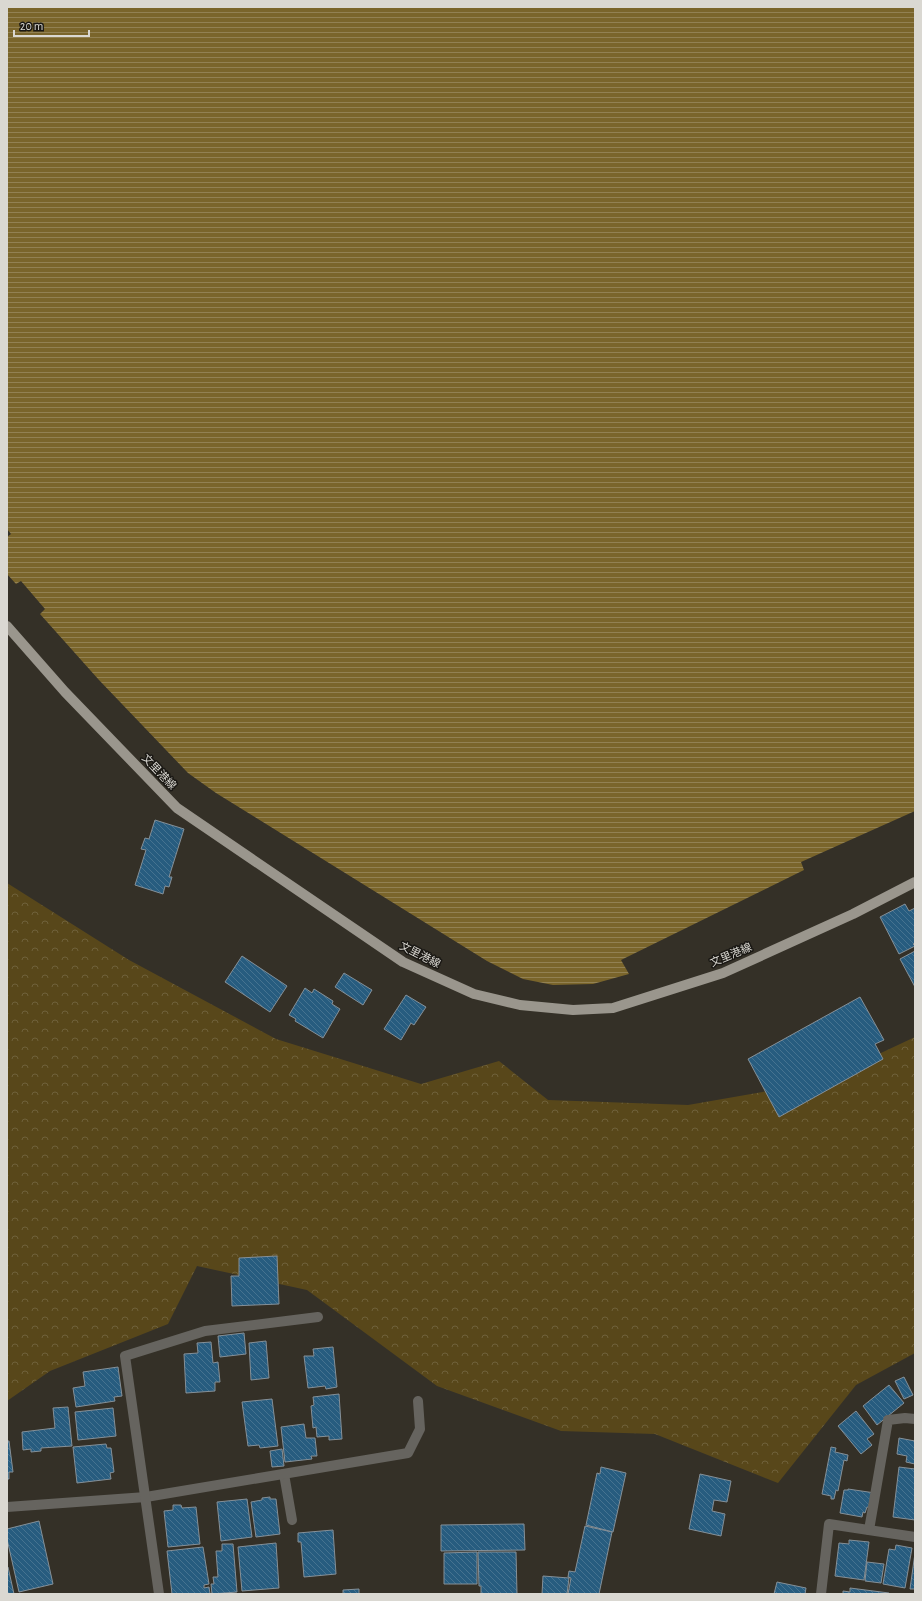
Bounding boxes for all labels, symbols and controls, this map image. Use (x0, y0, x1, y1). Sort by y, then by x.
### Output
scale bar (14, 12, 89, 38)
text: 20 m (20, 20, 43, 32)
street label: 文里港線 (140, 752, 179, 792)
street label: 文里港線 (398, 939, 443, 970)
street label: 文里港線 (708, 940, 753, 969)

